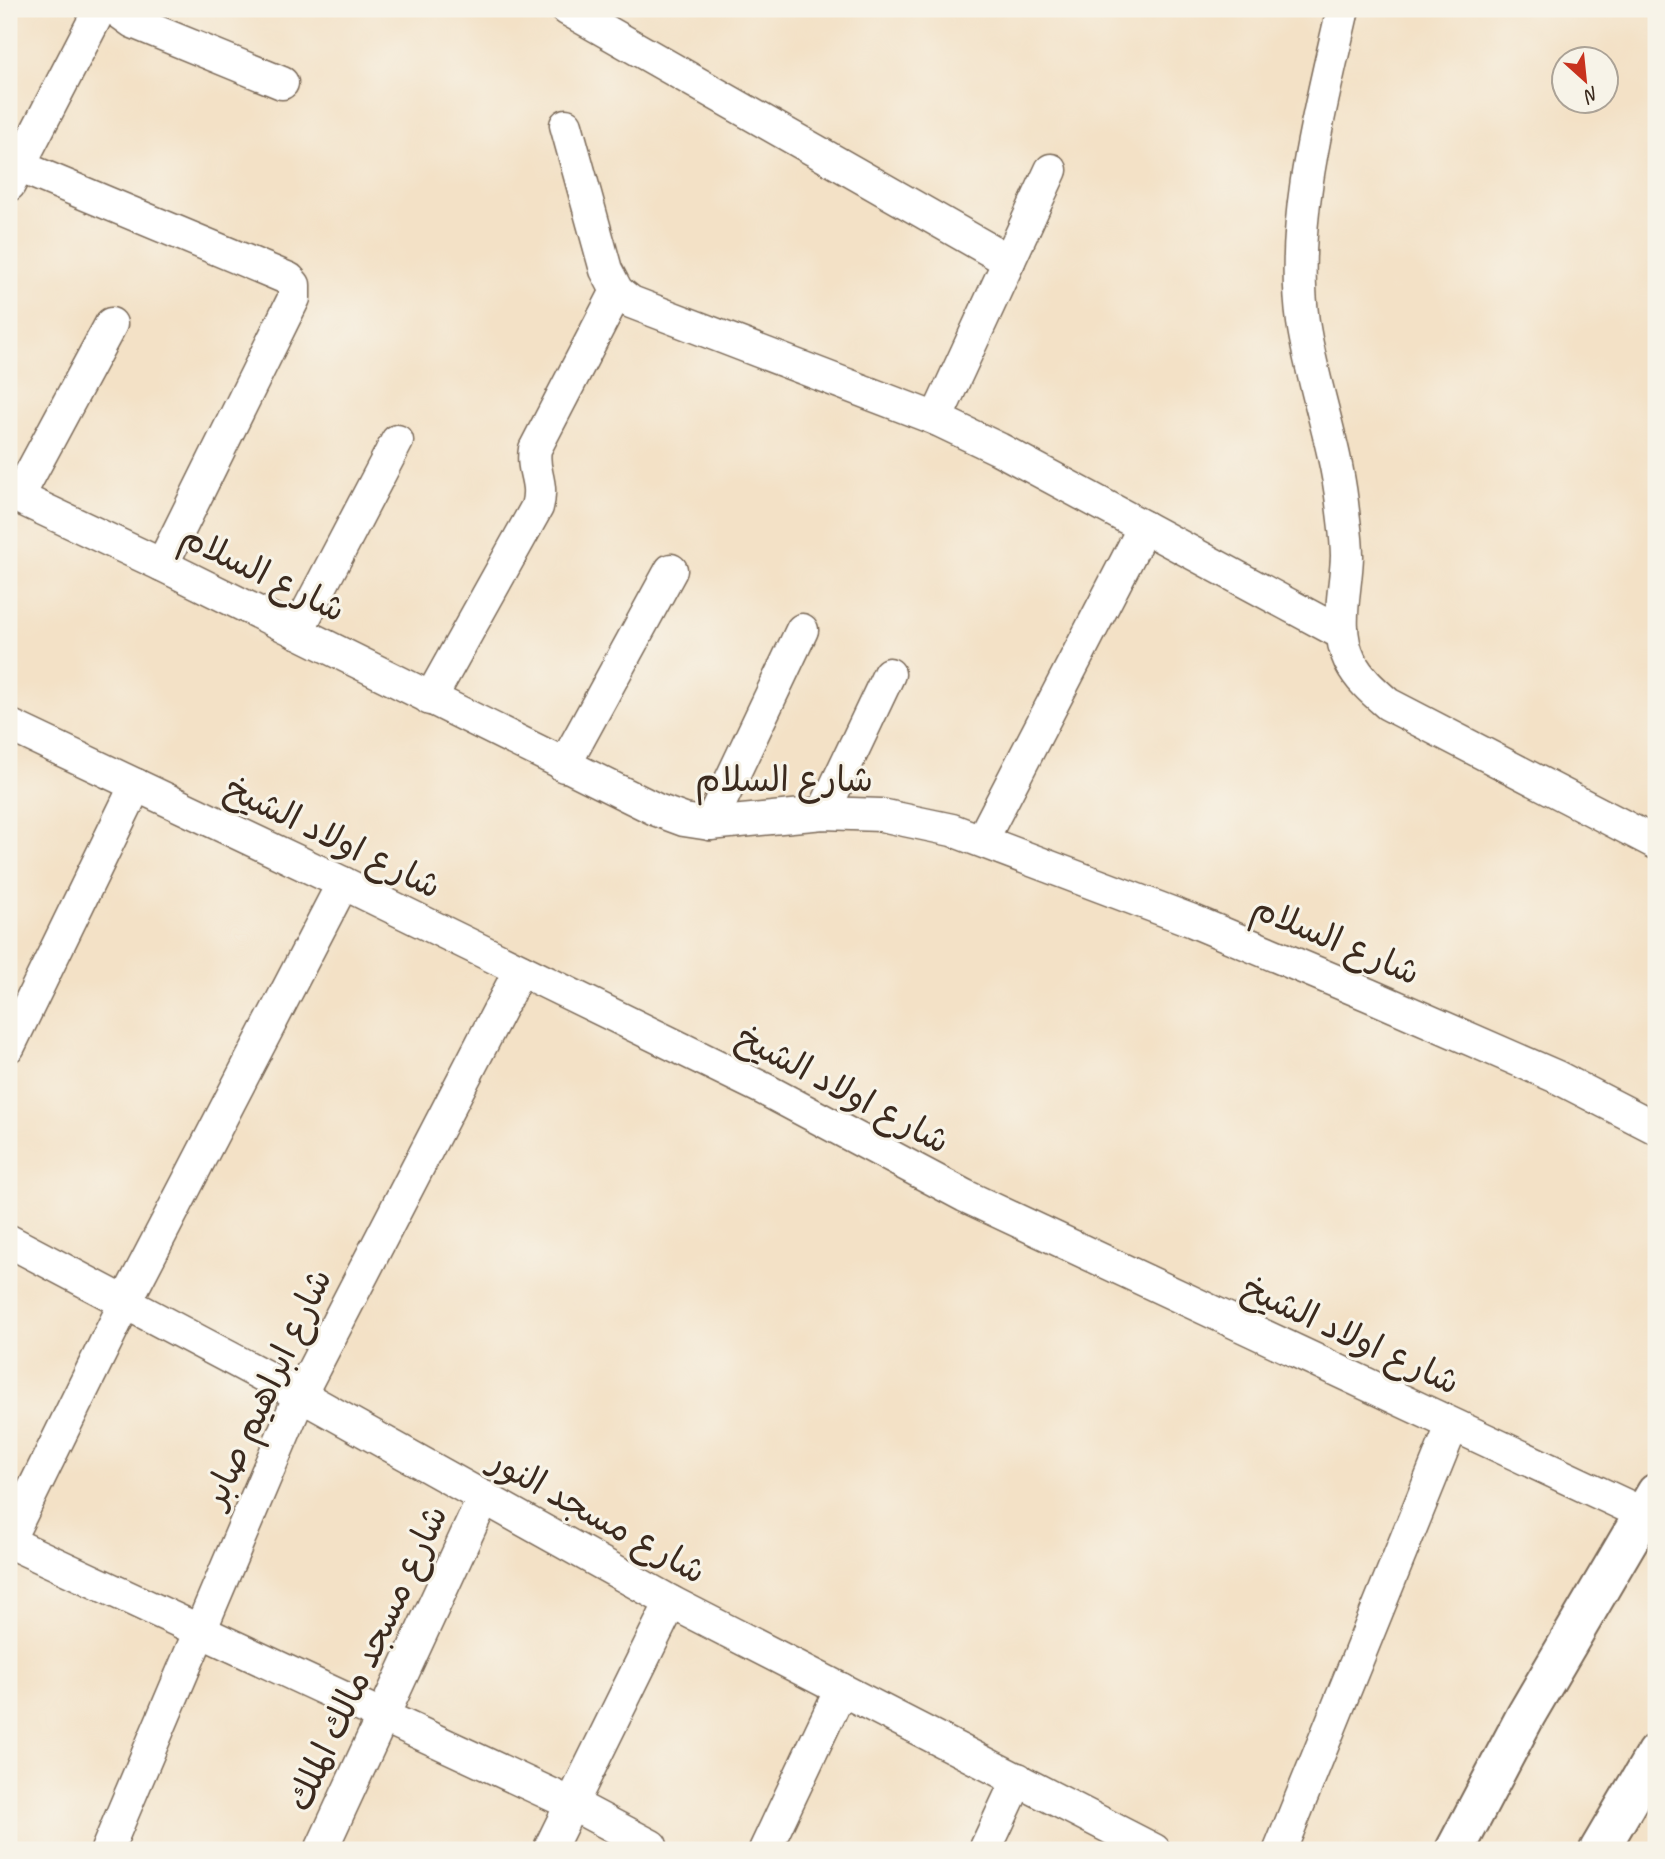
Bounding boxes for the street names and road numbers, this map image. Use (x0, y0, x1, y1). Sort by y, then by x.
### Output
street label: شارع السلام (171, 514, 353, 636)
street label: شارع السلام (695, 757, 873, 806)
street label: شارع اولاد الشيخ (217, 765, 448, 911)
street label: شارع السلام (1244, 885, 1427, 999)
street label: شارع اولاد الشيخ (728, 1014, 957, 1166)
street label: شارع ابراهيم صابر (191, 1261, 346, 1519)
street label: شارع اولاد الشيخ (1234, 1265, 1467, 1407)
street label: شارع مسجد النور (478, 1437, 714, 1596)
street label: شارع مسجد مالك الملك (276, 1498, 459, 1819)

